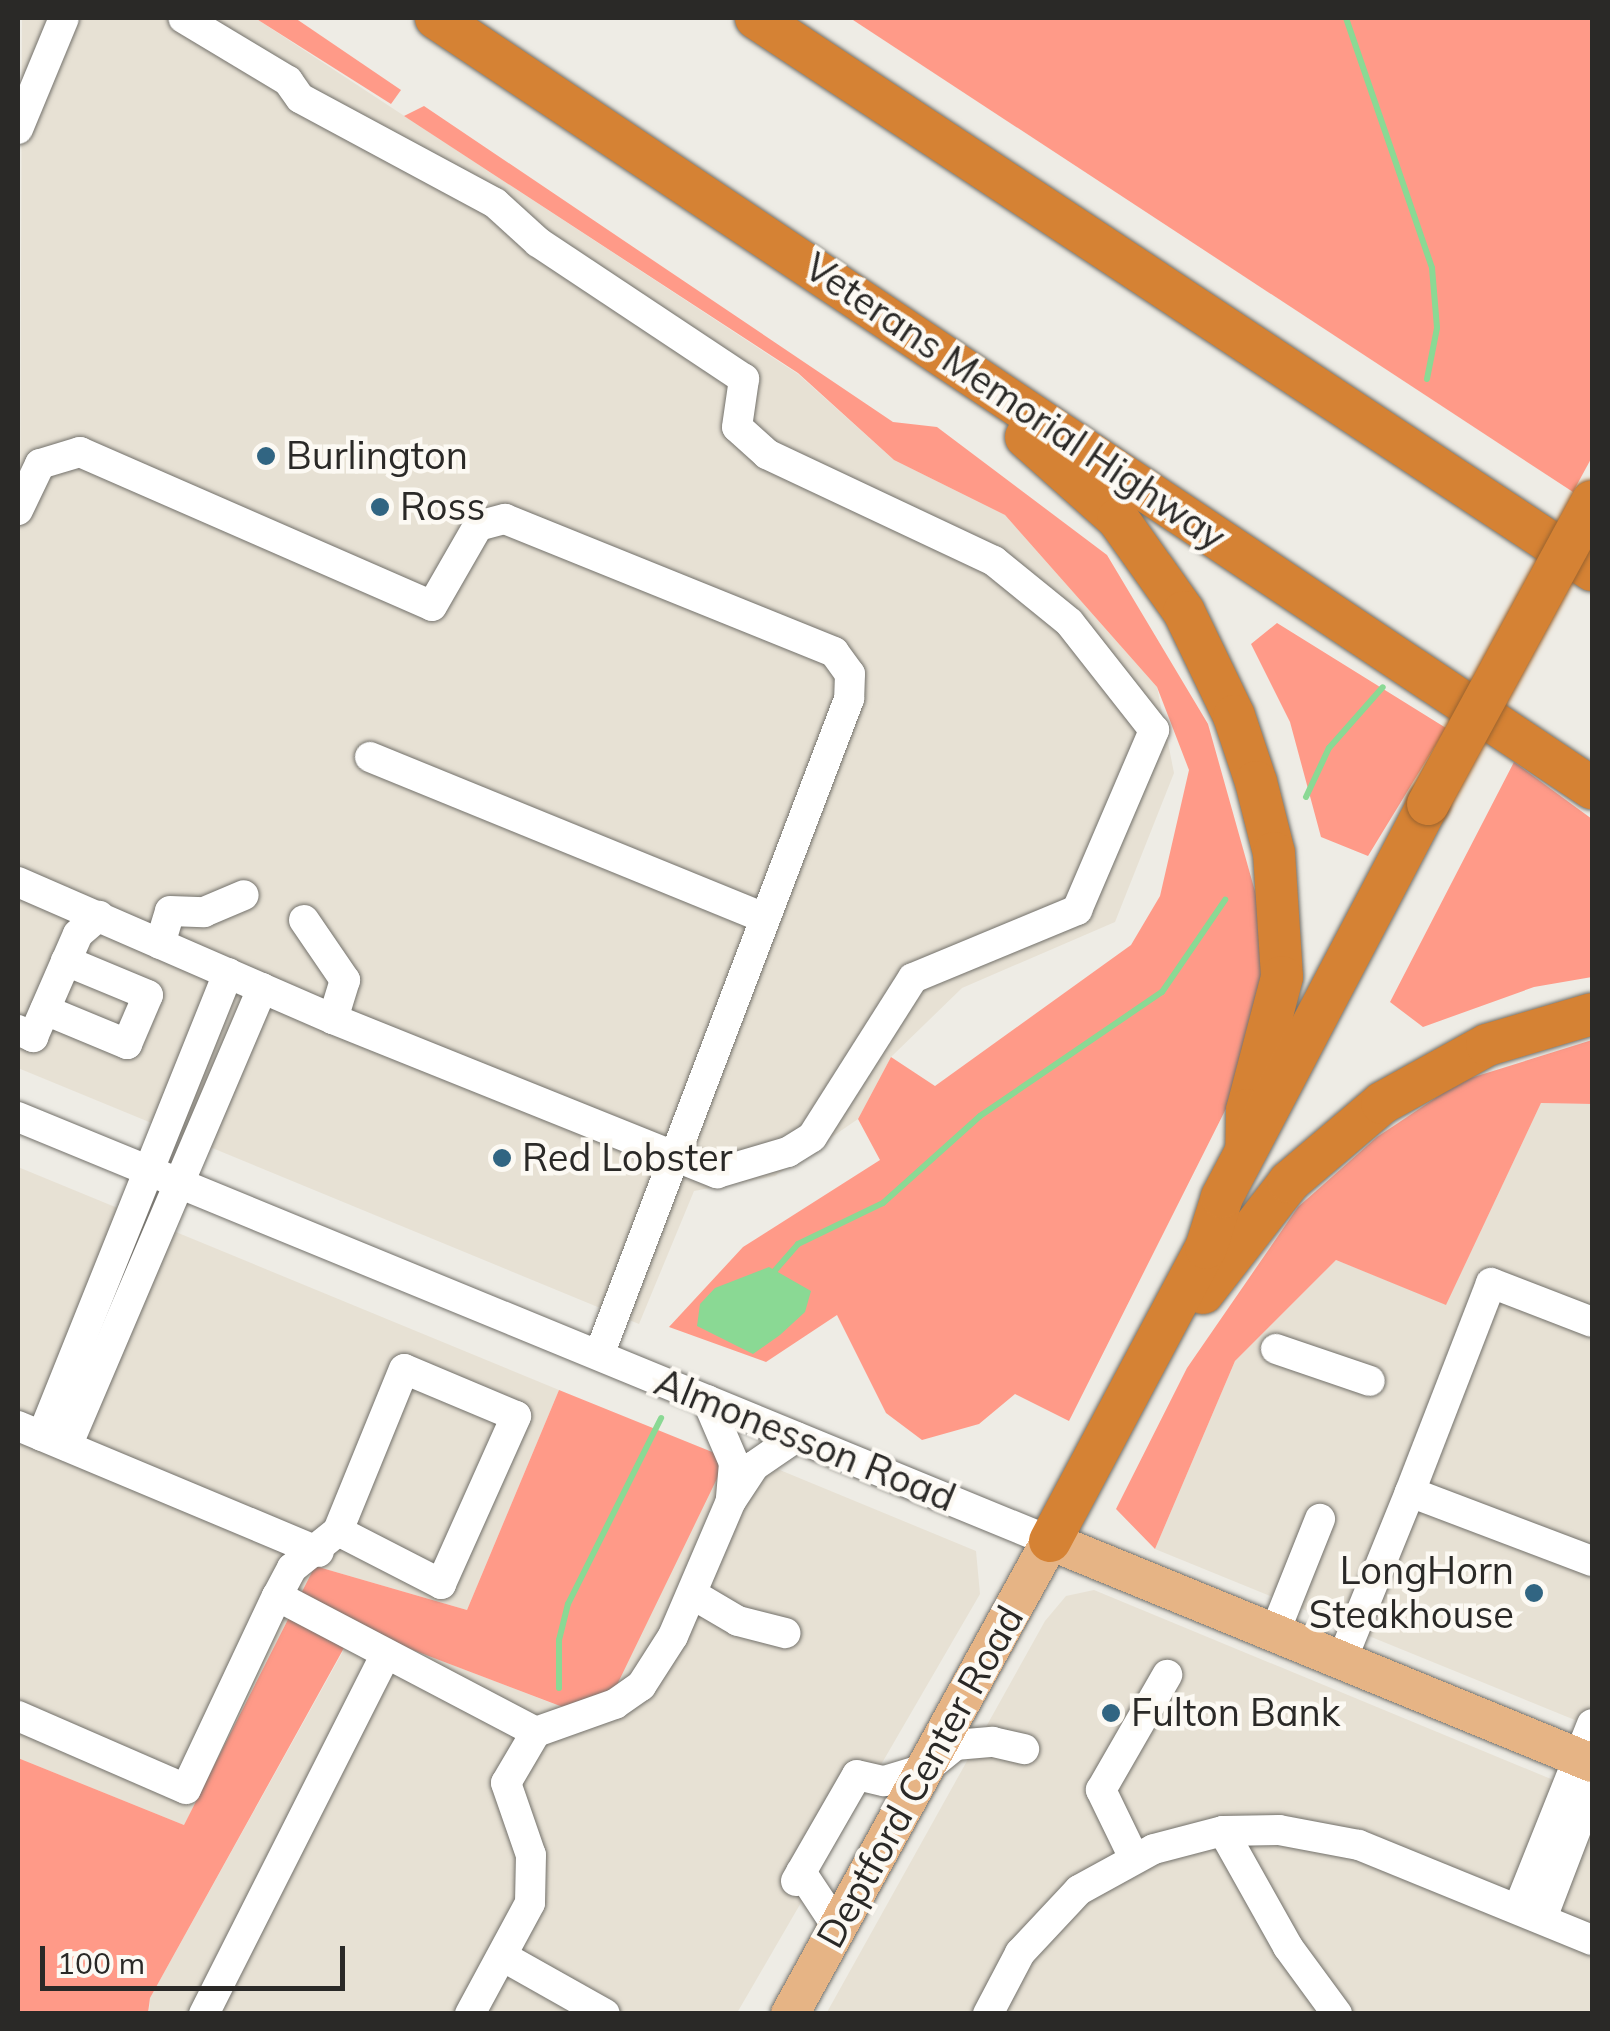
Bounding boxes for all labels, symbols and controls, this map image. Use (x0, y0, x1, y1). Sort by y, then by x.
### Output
street label: Veterans Memorial Highway (796, 244, 1234, 560)
place label: Burlington (286, 433, 468, 479)
marker: Burlington (255, 445, 277, 467)
place label: Ross (400, 484, 485, 530)
marker: Ross (369, 496, 391, 518)
place label: Red Lobster (522, 1135, 733, 1181)
marker: Red Lobster (491, 1147, 513, 1169)
street label: Almonesson Road (648, 1359, 962, 1521)
place label: LongHorn Steakhouse (1309, 1548, 1514, 1638)
marker: LongHorn Steakhouse (1523, 1582, 1545, 1604)
street label: Deptford Center Road (807, 1598, 1033, 1956)
place label: Fulton Bank (1131, 1690, 1340, 1736)
marker: Fulton Bank (1100, 1702, 1122, 1724)
scale bar (45, 1926, 350, 1988)
text: 100 m (57, 1944, 145, 1982)

